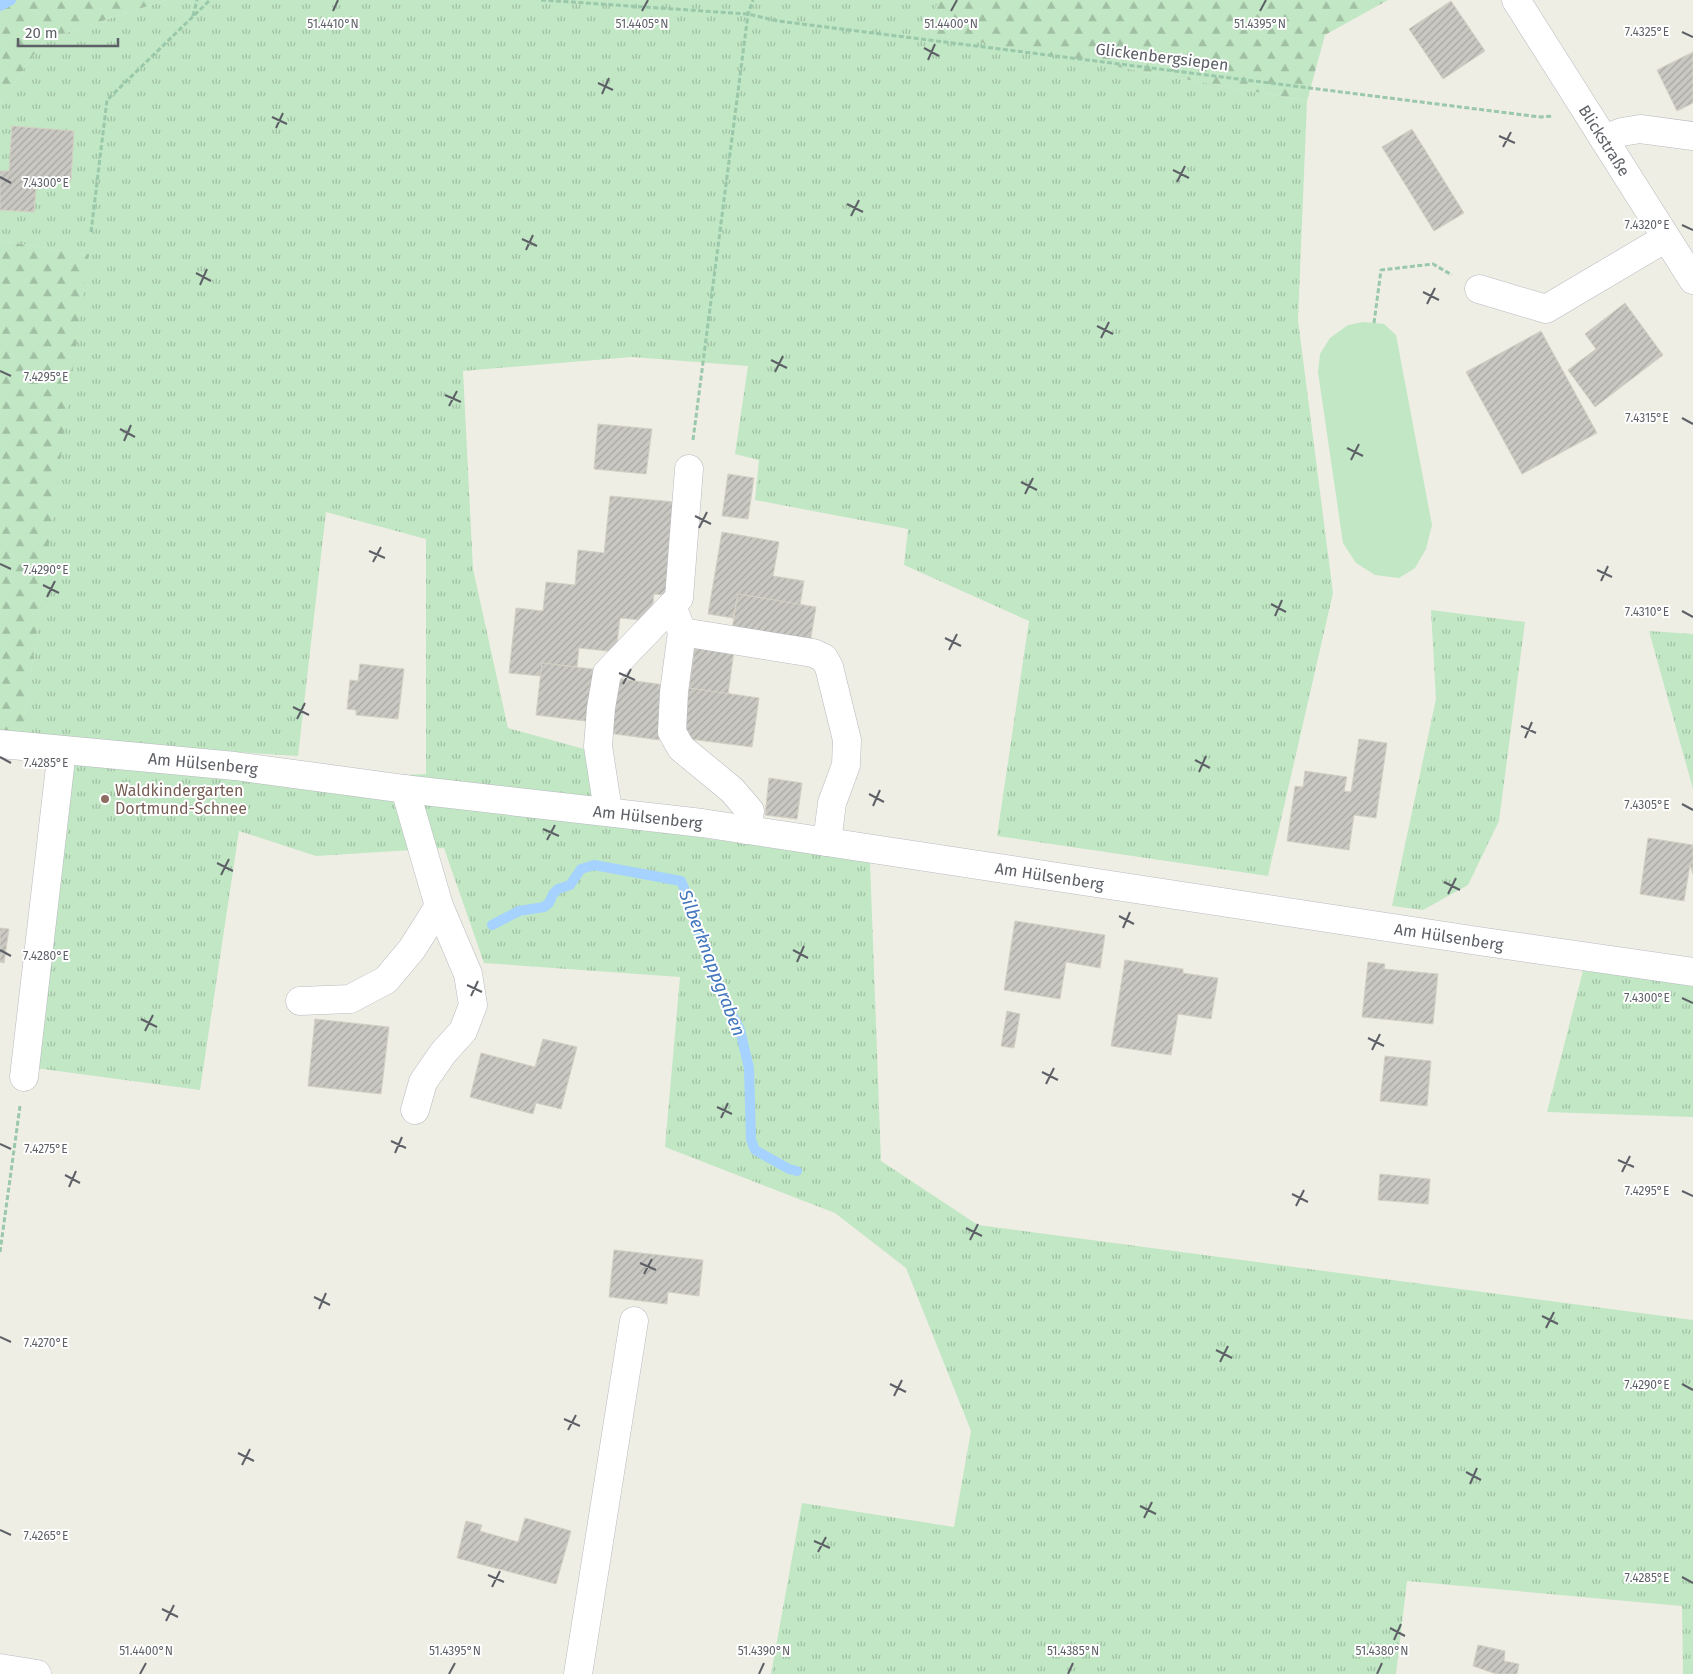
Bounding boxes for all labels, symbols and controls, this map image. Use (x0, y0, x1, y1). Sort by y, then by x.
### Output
scale bar (18, 15, 118, 47)
text: 51.4410°N (307, 17, 359, 31)
text: 51.4405°N (616, 17, 668, 31)
text: 51.4400°N (924, 17, 978, 31)
text: 51.4395°N (1234, 17, 1286, 31)
text: 20 m (25, 24, 58, 42)
text: 7.4325°E (1625, 25, 1669, 39)
street label: Glickenbergsiepen (1094, 39, 1230, 75)
street label: Blickstraße (1575, 101, 1634, 179)
text: 7.4300°E (23, 176, 69, 190)
text: 7.4320°E (1624, 218, 1670, 232)
text: 7.4295°E (24, 370, 68, 384)
text: 7.4315°E (1625, 411, 1669, 425)
text: 7.4290°E (23, 563, 69, 577)
text: 7.4310°E (1625, 605, 1669, 619)
street label: Am Hülsenberg (147, 748, 260, 779)
text: 7.4285°E (23, 756, 69, 770)
place label: Waldkindergarten Dortmund-Schnee (115, 781, 247, 818)
marker: Waldkindergarten Dortmund-Schnee (99, 793, 111, 805)
text: 7.4305°E (1624, 798, 1670, 812)
street label: Am Hülsenberg (592, 801, 704, 833)
street label: Am Hülsenberg (994, 858, 1106, 894)
water label: Silberknappgraben (674, 886, 750, 1039)
street label: Am Hülsenberg (1393, 919, 1505, 954)
text: 7.4280°E (23, 949, 69, 963)
text: 7.4300°E (1624, 991, 1670, 1005)
text: 7.4275°E (24, 1142, 68, 1156)
text: 7.4295°E (1625, 1184, 1669, 1198)
text: 7.4270°E (24, 1336, 68, 1350)
text: 7.4290°E (1624, 1378, 1670, 1392)
text: 7.4265°E (24, 1529, 68, 1543)
text: 7.4285°E (1624, 1571, 1670, 1585)
text: 51.4400°N (119, 1644, 173, 1658)
text: 51.4395°N (429, 1644, 481, 1658)
text: 51.4390°N (738, 1644, 790, 1658)
text: 51.4385°N (1047, 1644, 1099, 1658)
text: 51.4380°N (1355, 1644, 1409, 1658)

